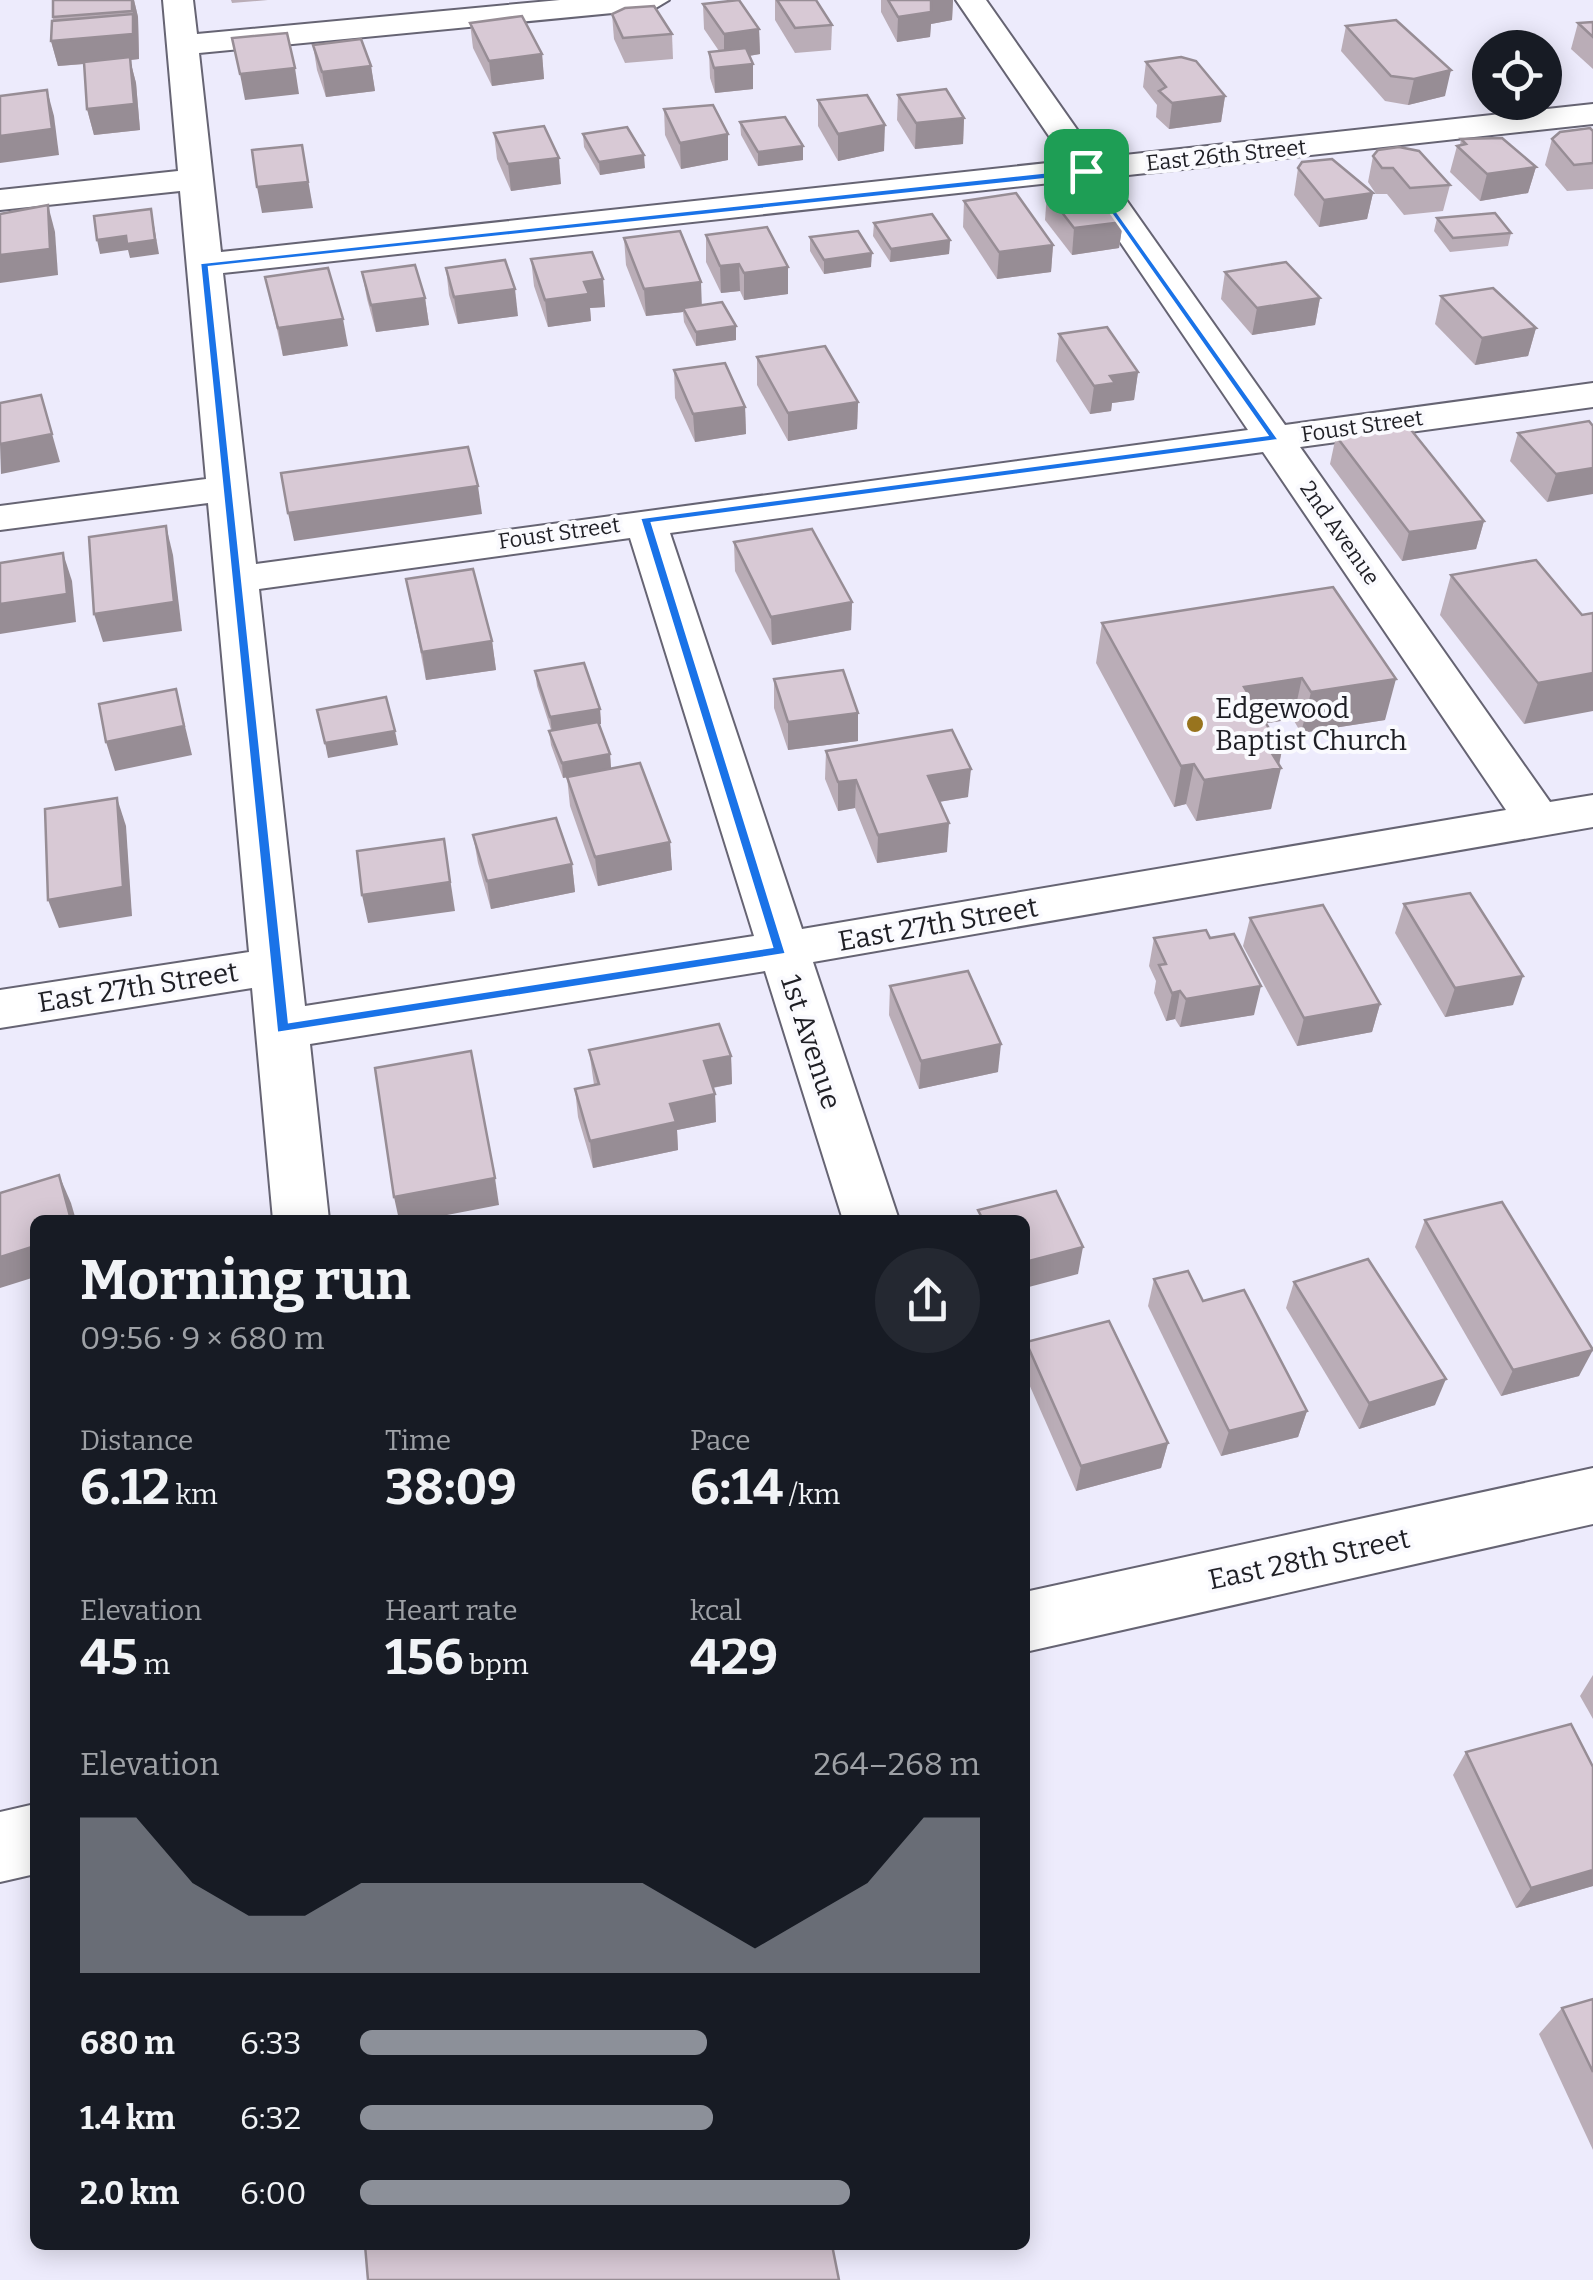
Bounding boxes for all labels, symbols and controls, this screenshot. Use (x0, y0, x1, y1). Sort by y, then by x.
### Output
map controls (1472, 30, 1562, 120)
button: locate (1472, 30, 1562, 120)
pin (1044, 129, 1129, 214)
street label: East 26th Street (1145, 133, 1308, 177)
icon: arrive (1059, 144, 1114, 199)
street label: Foust Street (1299, 404, 1425, 448)
street label: 2nd Avenue (1294, 476, 1386, 590)
street label: Foust Street (496, 511, 622, 555)
place label: Edgewood Baptist Church (1215, 692, 1407, 757)
marker: Edgewood Baptist Church (1184, 713, 1206, 735)
street label: East 27th Street (836, 890, 1040, 958)
street label: East 27th Street (36, 955, 240, 1019)
street label: 1st Avenue (774, 971, 848, 1113)
text: Morning run (80, 1248, 411, 1314)
button: share (875, 1248, 980, 1353)
text: 09:56 · 9 × 680 m (80, 1319, 325, 1357)
text: Distance (80, 1424, 193, 1457)
text: Time (385, 1424, 451, 1457)
text: Pace (690, 1424, 750, 1457)
text: 6.12 (80, 1457, 170, 1517)
text: 38:09 (385, 1457, 517, 1517)
text: 6:14 (690, 1457, 783, 1517)
text: km (170, 1478, 218, 1511)
text: /km (783, 1478, 840, 1511)
street label: East 28th Street (1205, 1522, 1413, 1596)
text: Elevation (80, 1594, 202, 1627)
text: Heart rate (385, 1594, 517, 1627)
text: kcal (690, 1594, 742, 1627)
text: 45 (80, 1627, 138, 1687)
text: 156 (385, 1627, 464, 1687)
text: 429 (690, 1627, 778, 1687)
text: m (138, 1648, 170, 1681)
text: bpm (464, 1648, 529, 1681)
text: Elevation (80, 1745, 220, 1783)
text: 264–268 m (813, 1745, 980, 1783)
text: 680 m (80, 2024, 175, 2062)
text: 6:33 (240, 2024, 301, 2062)
text: 1.4 km (80, 2099, 175, 2137)
text: 6:32 (240, 2099, 301, 2137)
text: 2.0 km (80, 2174, 179, 2212)
text: 6:00 (240, 2174, 307, 2212)

